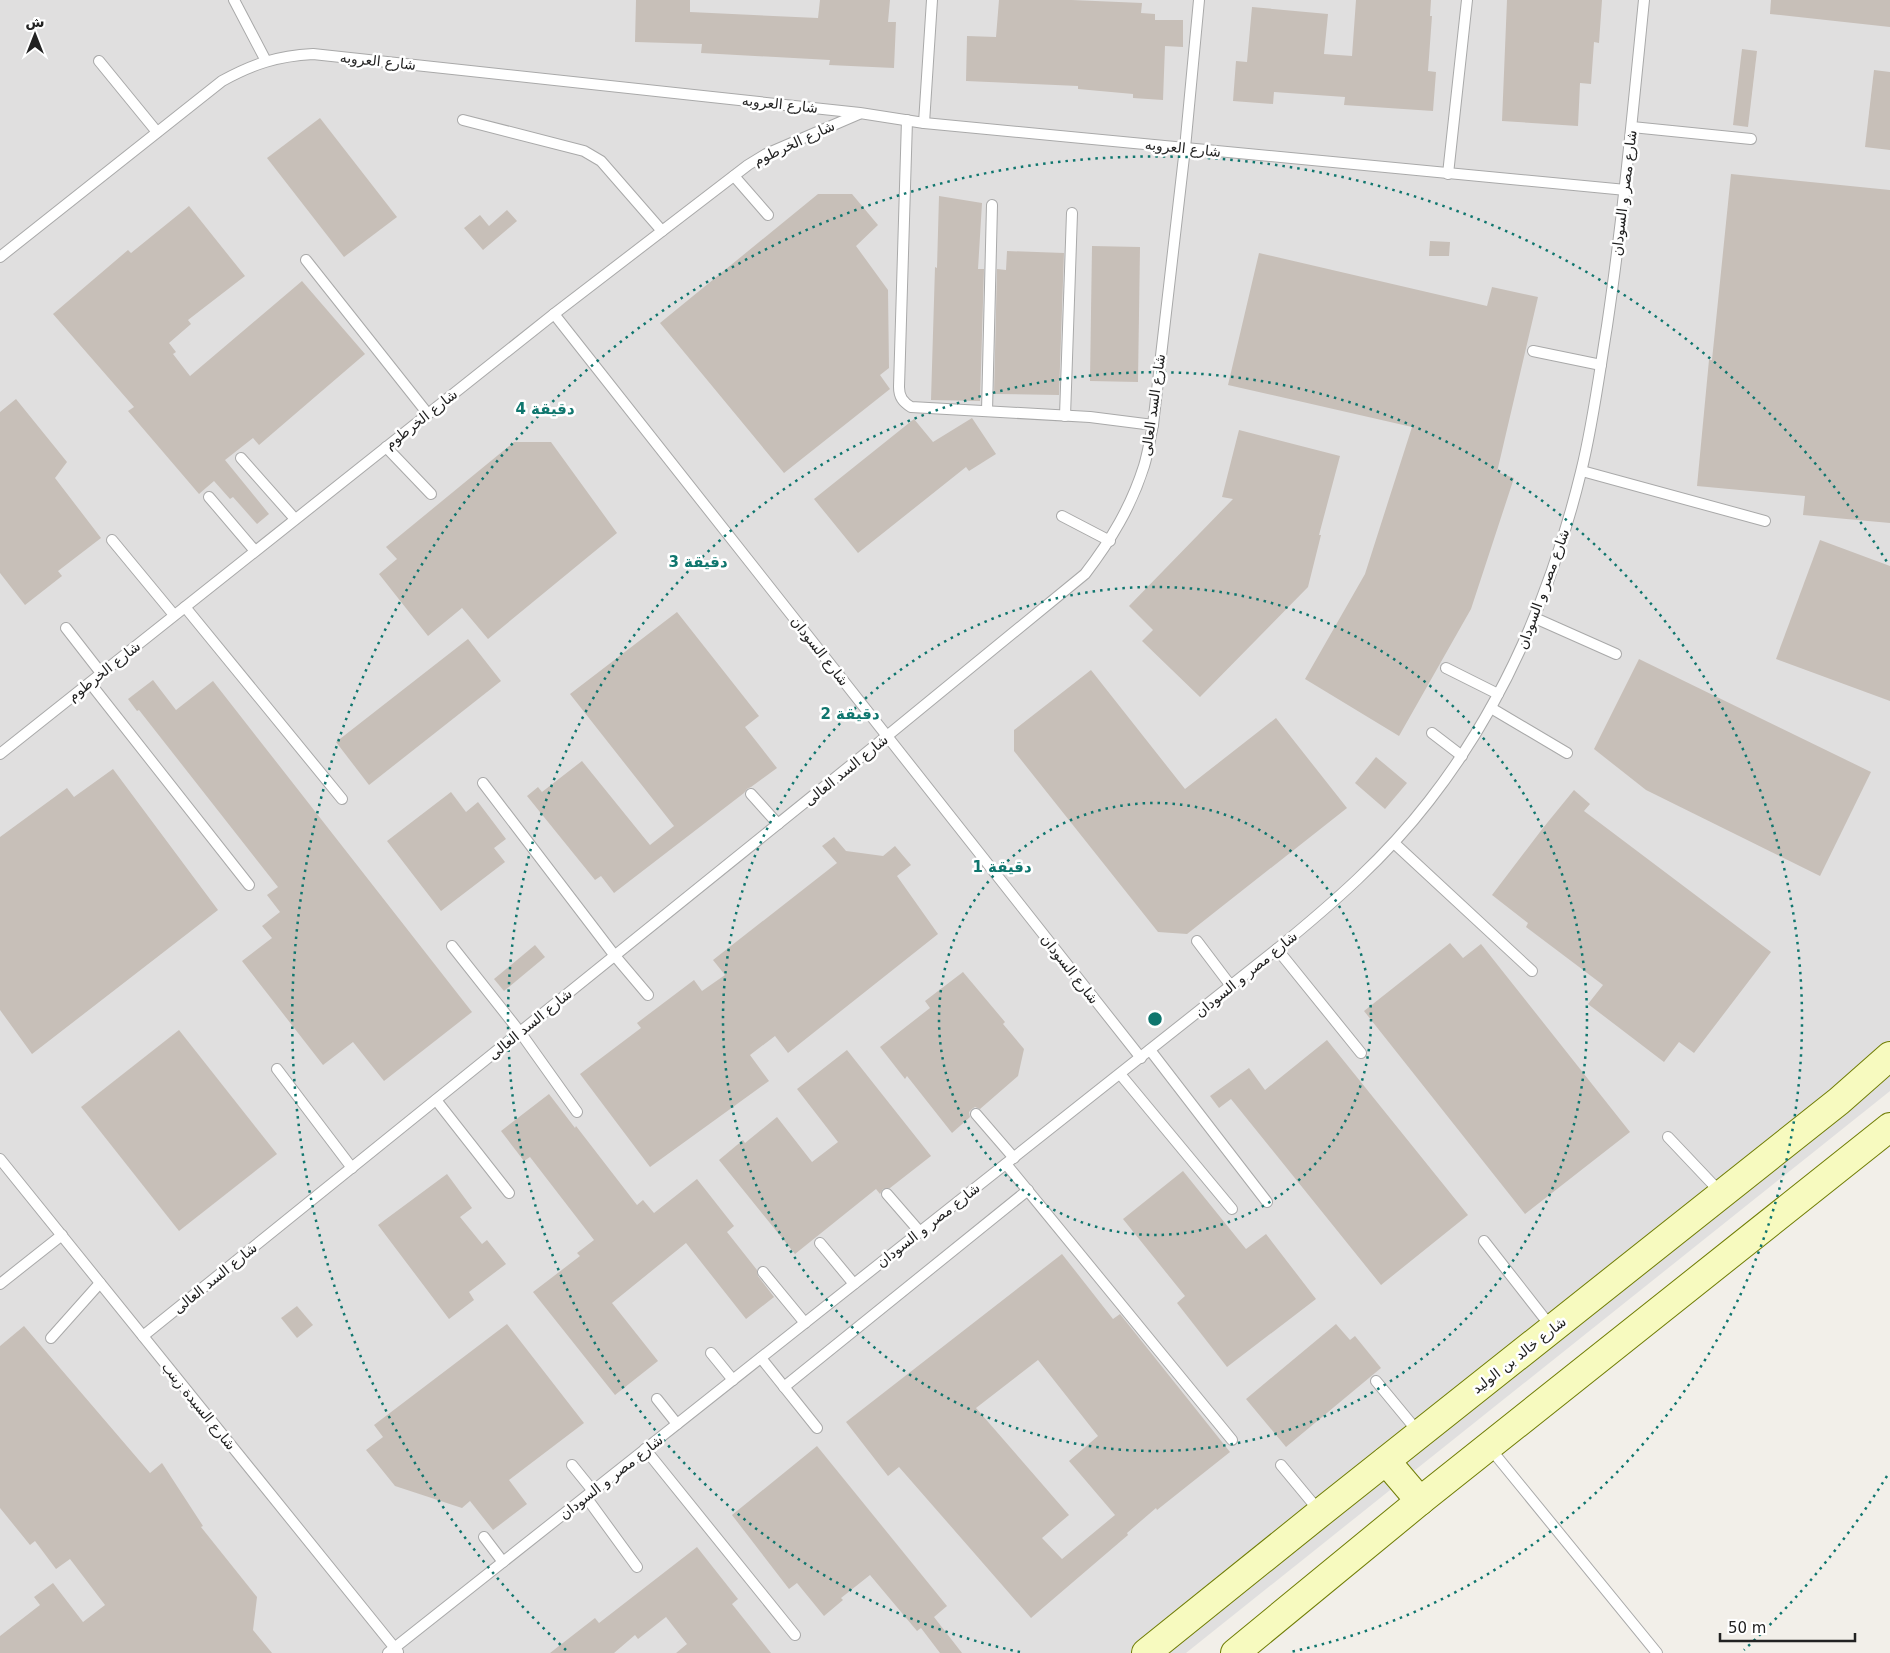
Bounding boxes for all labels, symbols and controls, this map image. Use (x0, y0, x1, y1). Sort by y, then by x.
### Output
north arrow (10, 10, 60, 60)
text: ش (25, 14, 45, 30)
street label: شارع العروبه (339, 49, 417, 74)
street label: شارع العروبه (741, 92, 819, 117)
street label: شارع الخرطوم (751, 117, 837, 170)
street label: شارع مصر و السودان (1608, 129, 1641, 257)
street label: شارع العروبه (1144, 136, 1222, 161)
street label: شارع السد العالى (1138, 353, 1169, 457)
street label: شارع الخرطوم (382, 386, 461, 453)
text: 4 دقيقة (515, 400, 575, 418)
street label: شارع مصر و السودان (1514, 527, 1573, 652)
text: 3 دقيقة (668, 553, 728, 571)
street label: شارع السودان (787, 613, 852, 690)
street label: شارع الخرطوم (65, 638, 144, 705)
text: 2 دقيقة (820, 705, 880, 723)
street label: شارع السد العالى (801, 731, 892, 809)
text: 1 دقيقة (972, 858, 1032, 876)
street label: شارع مصر و السودان (1192, 928, 1301, 1021)
street label: شارع السودان (1037, 931, 1102, 1008)
street label: شارع السد العالى (485, 985, 576, 1063)
centre of rings (1146, 1010, 1164, 1028)
street label: شارع مصر و السودان (873, 1180, 984, 1271)
street label: شارع السد العالى (170, 1239, 261, 1317)
street label: شارع خالد بن الوليد (1469, 1313, 1570, 1397)
street label: شارع السيدة زينب (158, 1359, 239, 1454)
street label: شارع مصر و السودان (556, 1432, 667, 1523)
scale bar (1720, 1610, 1855, 1642)
text: 50 m (1728, 1619, 1766, 1637)

